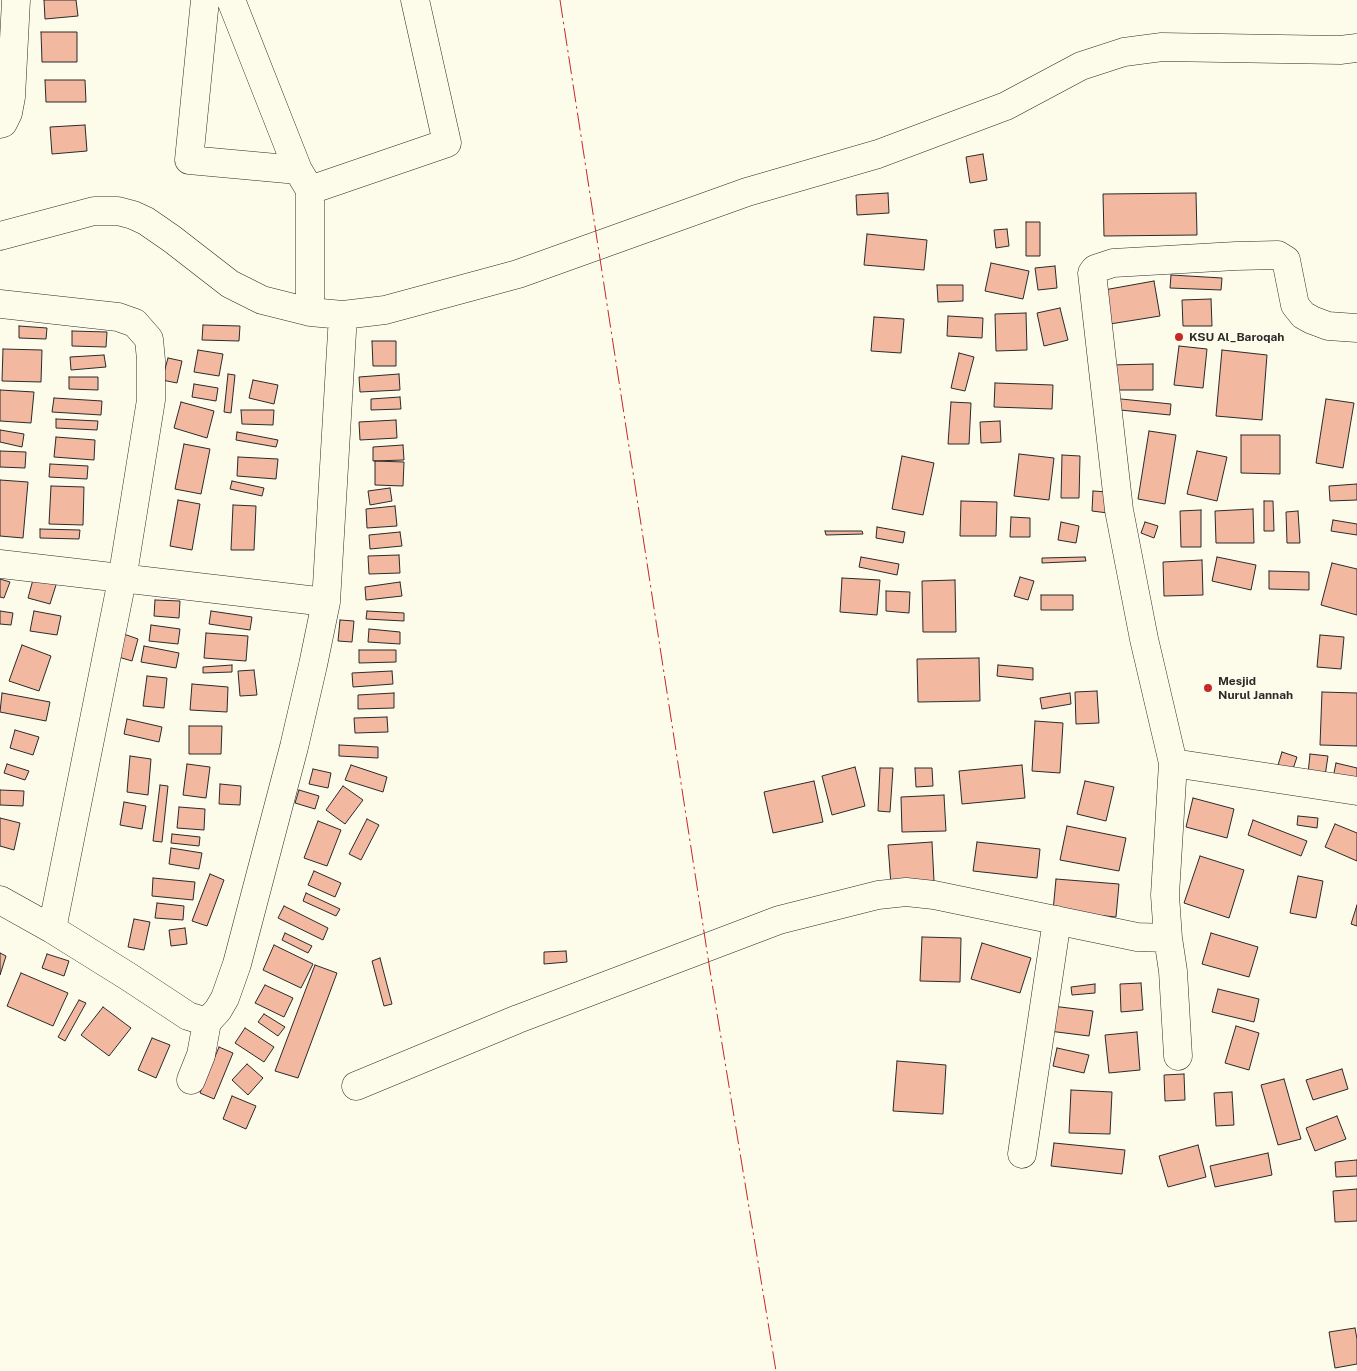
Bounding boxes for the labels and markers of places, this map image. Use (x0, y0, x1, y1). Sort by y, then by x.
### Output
place label: KSU Al_Baroqah (1189, 330, 1284, 344)
marker: KSU Al_Baroqah (1173, 331, 1185, 343)
place label: Mesjid Nurul Jannah (1218, 674, 1293, 702)
marker: Mesjid Nurul Jannah (1202, 682, 1214, 694)

